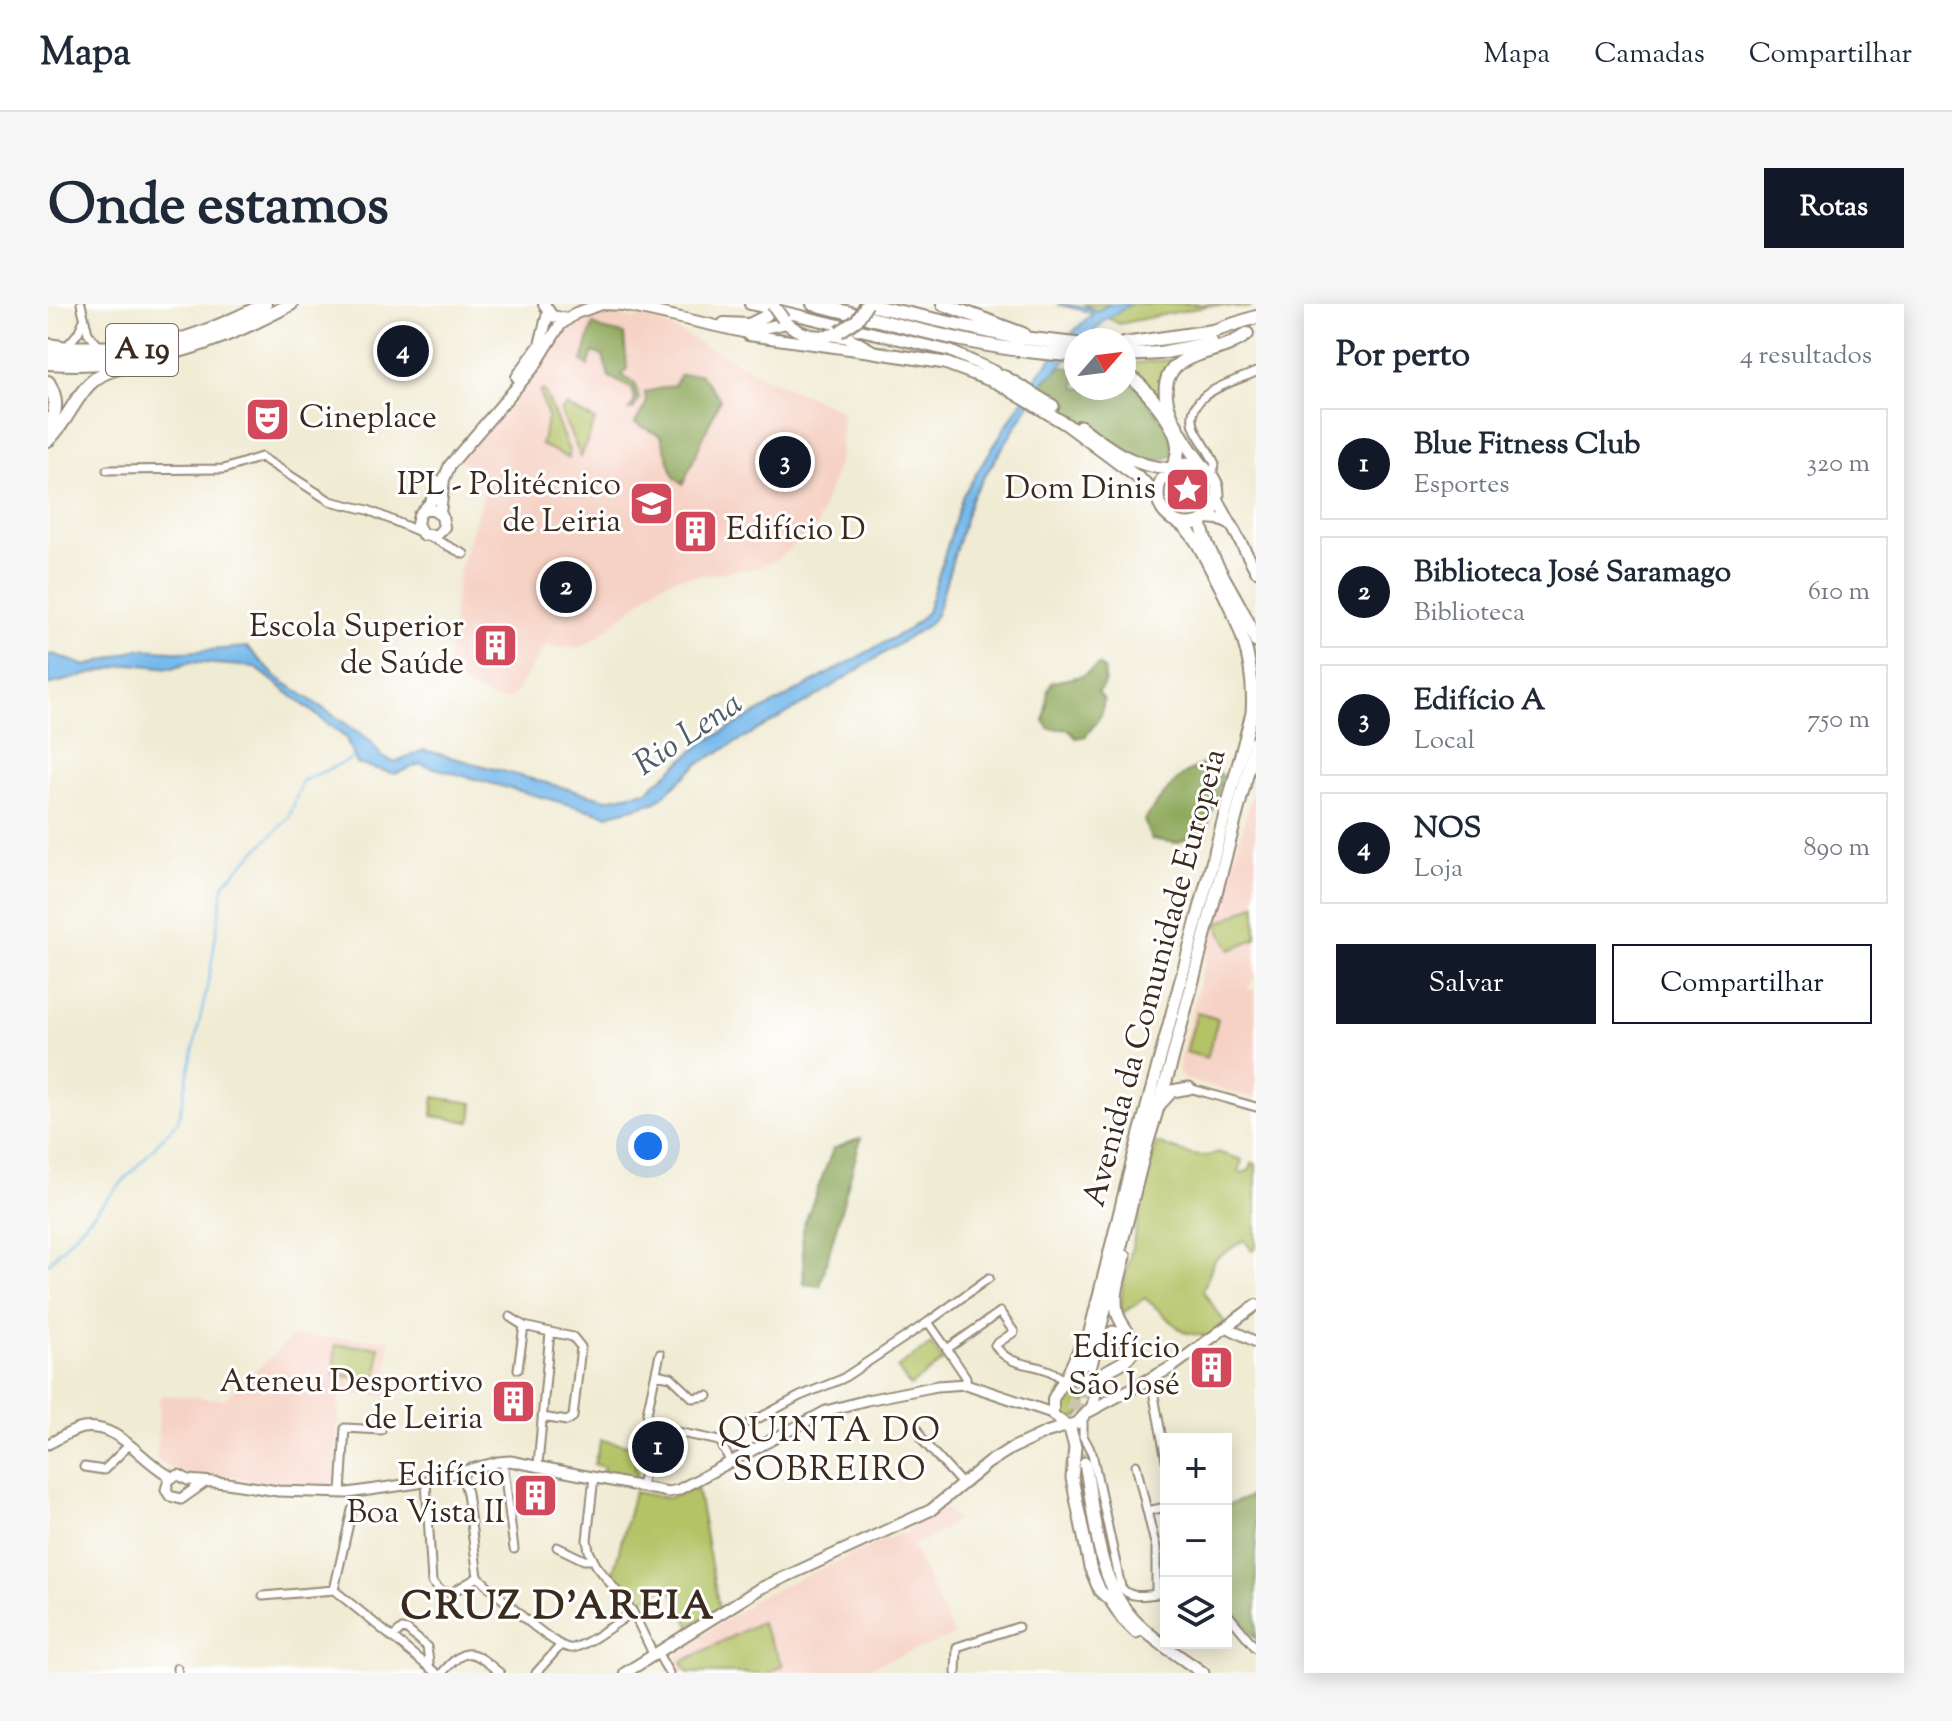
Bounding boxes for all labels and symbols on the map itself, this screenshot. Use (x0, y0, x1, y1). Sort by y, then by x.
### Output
pin: 4 (377, 321, 429, 381)
road number: A 19 (106, 324, 178, 376)
north arrow (1064, 328, 1136, 400)
theatre icon: Cineplace (244, 395, 292, 443)
place label: Cineplace (299, 396, 437, 442)
pin: 3 (759, 432, 811, 492)
place label: IPL - Politécnico de Leiria (397, 463, 621, 546)
place icon: Dom Dinis (1163, 466, 1211, 514)
place label: Dom Dinis (1005, 467, 1156, 513)
school or university icon: IPL - Politécnico de Leiria (628, 480, 676, 528)
building icon: Edifício D (671, 507, 719, 555)
place label: Edifício D (726, 508, 866, 554)
pin: 2 (540, 557, 592, 617)
place label: Escola Superior de Saúde (249, 605, 464, 688)
building icon: Escola Superior de Saúde (471, 622, 519, 670)
water label: Rio Lena (625, 681, 753, 789)
street label: Avenida da Comunidade Europeia (1073, 744, 1239, 1212)
your location (628, 1126, 668, 1166)
place label: Edifício São José (1068, 1326, 1180, 1409)
building icon: Edifício São José (1187, 1343, 1235, 1391)
place label: Ateneu Desportivo de Leiria (219, 1360, 483, 1443)
building icon: Ateneu Desportivo de Leiria (490, 1377, 538, 1425)
district label: QUINTA DO SOBREIRO (718, 1408, 942, 1496)
pin: 1 (632, 1417, 684, 1477)
place label: Edifício Boa Vista II (347, 1454, 505, 1537)
building icon: Edifício Boa Vista II (512, 1471, 560, 1519)
district label: CRUZ D'AREIA (401, 1580, 716, 1637)

